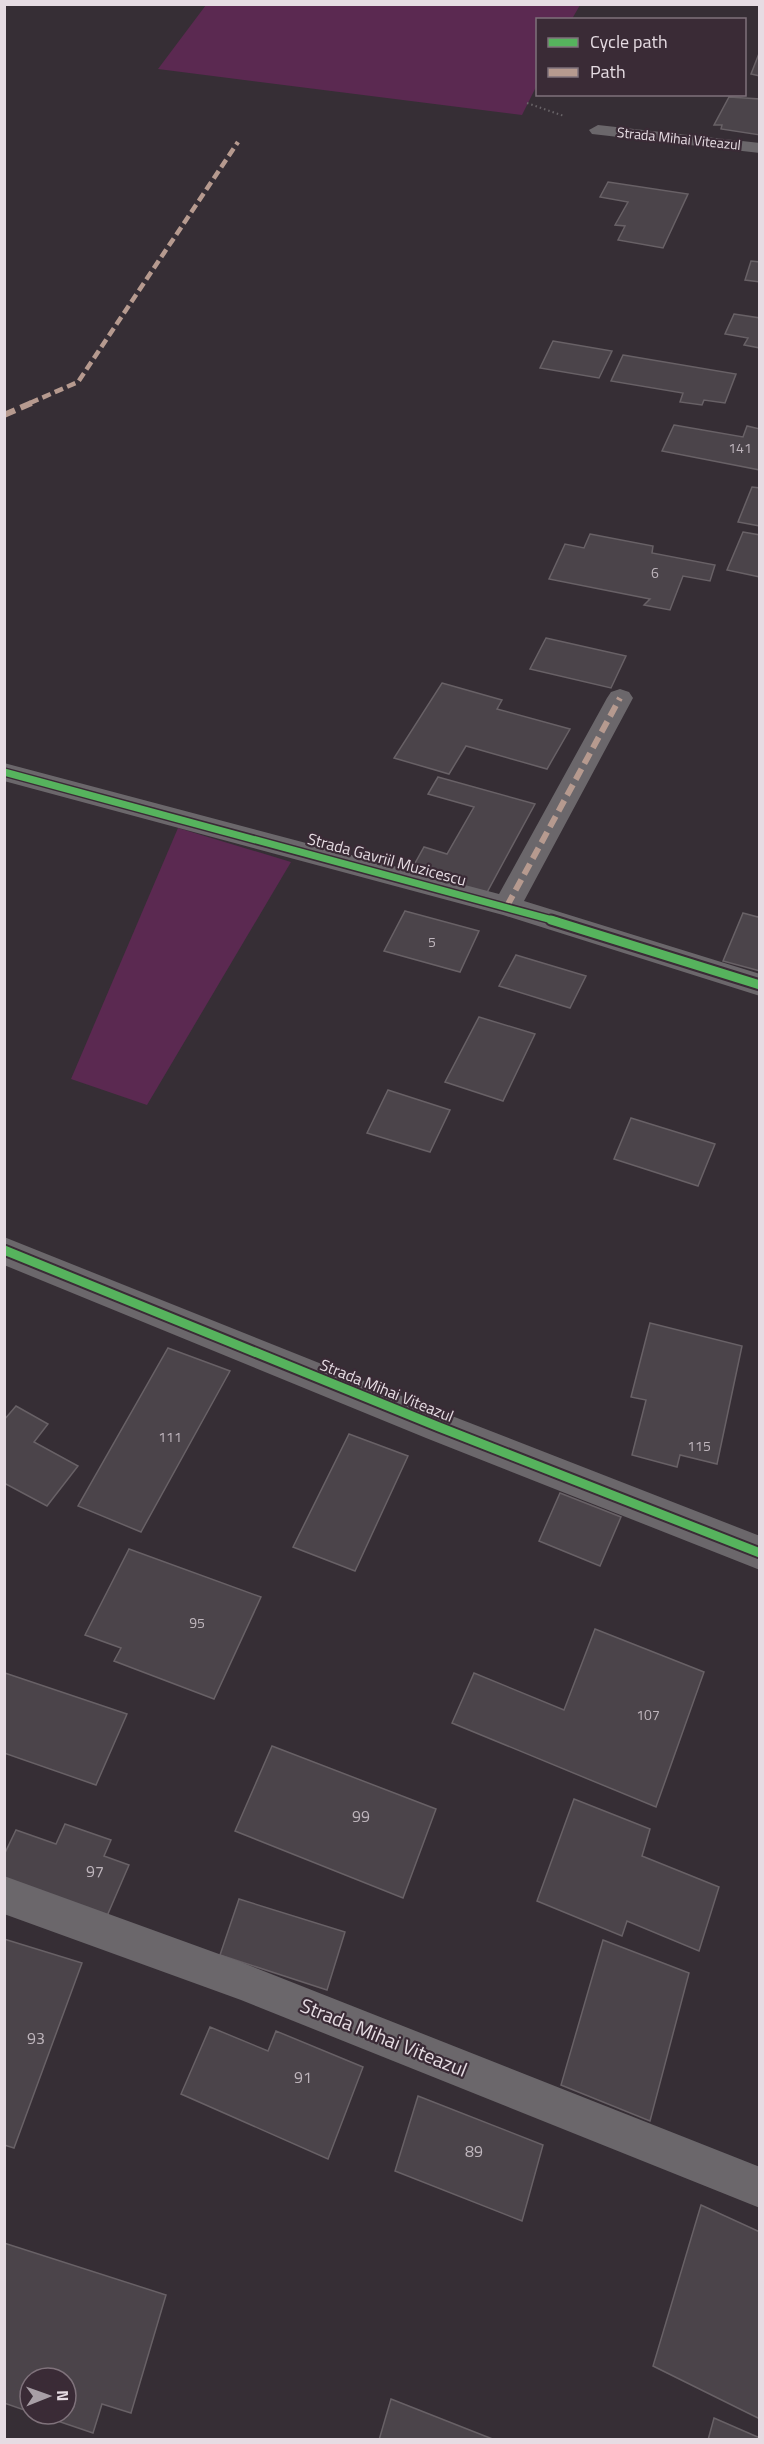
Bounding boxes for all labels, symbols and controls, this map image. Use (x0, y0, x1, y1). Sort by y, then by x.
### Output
legend (536, 18, 746, 96)
text: Cycle path (590, 28, 668, 55)
text: Path (590, 58, 626, 85)
street label: Strada Mihai Viteazul (616, 121, 742, 155)
house number: 141 (728, 437, 752, 458)
house number: 6 (651, 562, 659, 583)
street label: Strada Gavriil Muzicescu (305, 826, 469, 892)
house number: 5 (428, 931, 436, 952)
street label: Strada Mihai Viteazul (317, 1352, 457, 1428)
house number: 111 (158, 1426, 182, 1447)
house number: 115 (687, 1435, 711, 1456)
house number: 95 (189, 1612, 205, 1633)
house number: 107 (636, 1704, 660, 1725)
house number: 99 (352, 1804, 370, 1828)
house number: 97 (86, 1859, 104, 1883)
street label: Strada Mihai Viteazul (296, 1989, 472, 2085)
house number: 93 (27, 2026, 45, 2050)
house number: 91 (294, 2065, 312, 2089)
house number: 89 (465, 2139, 483, 2163)
north arrow (18, 2366, 78, 2426)
text: N (51, 2390, 75, 2401)

